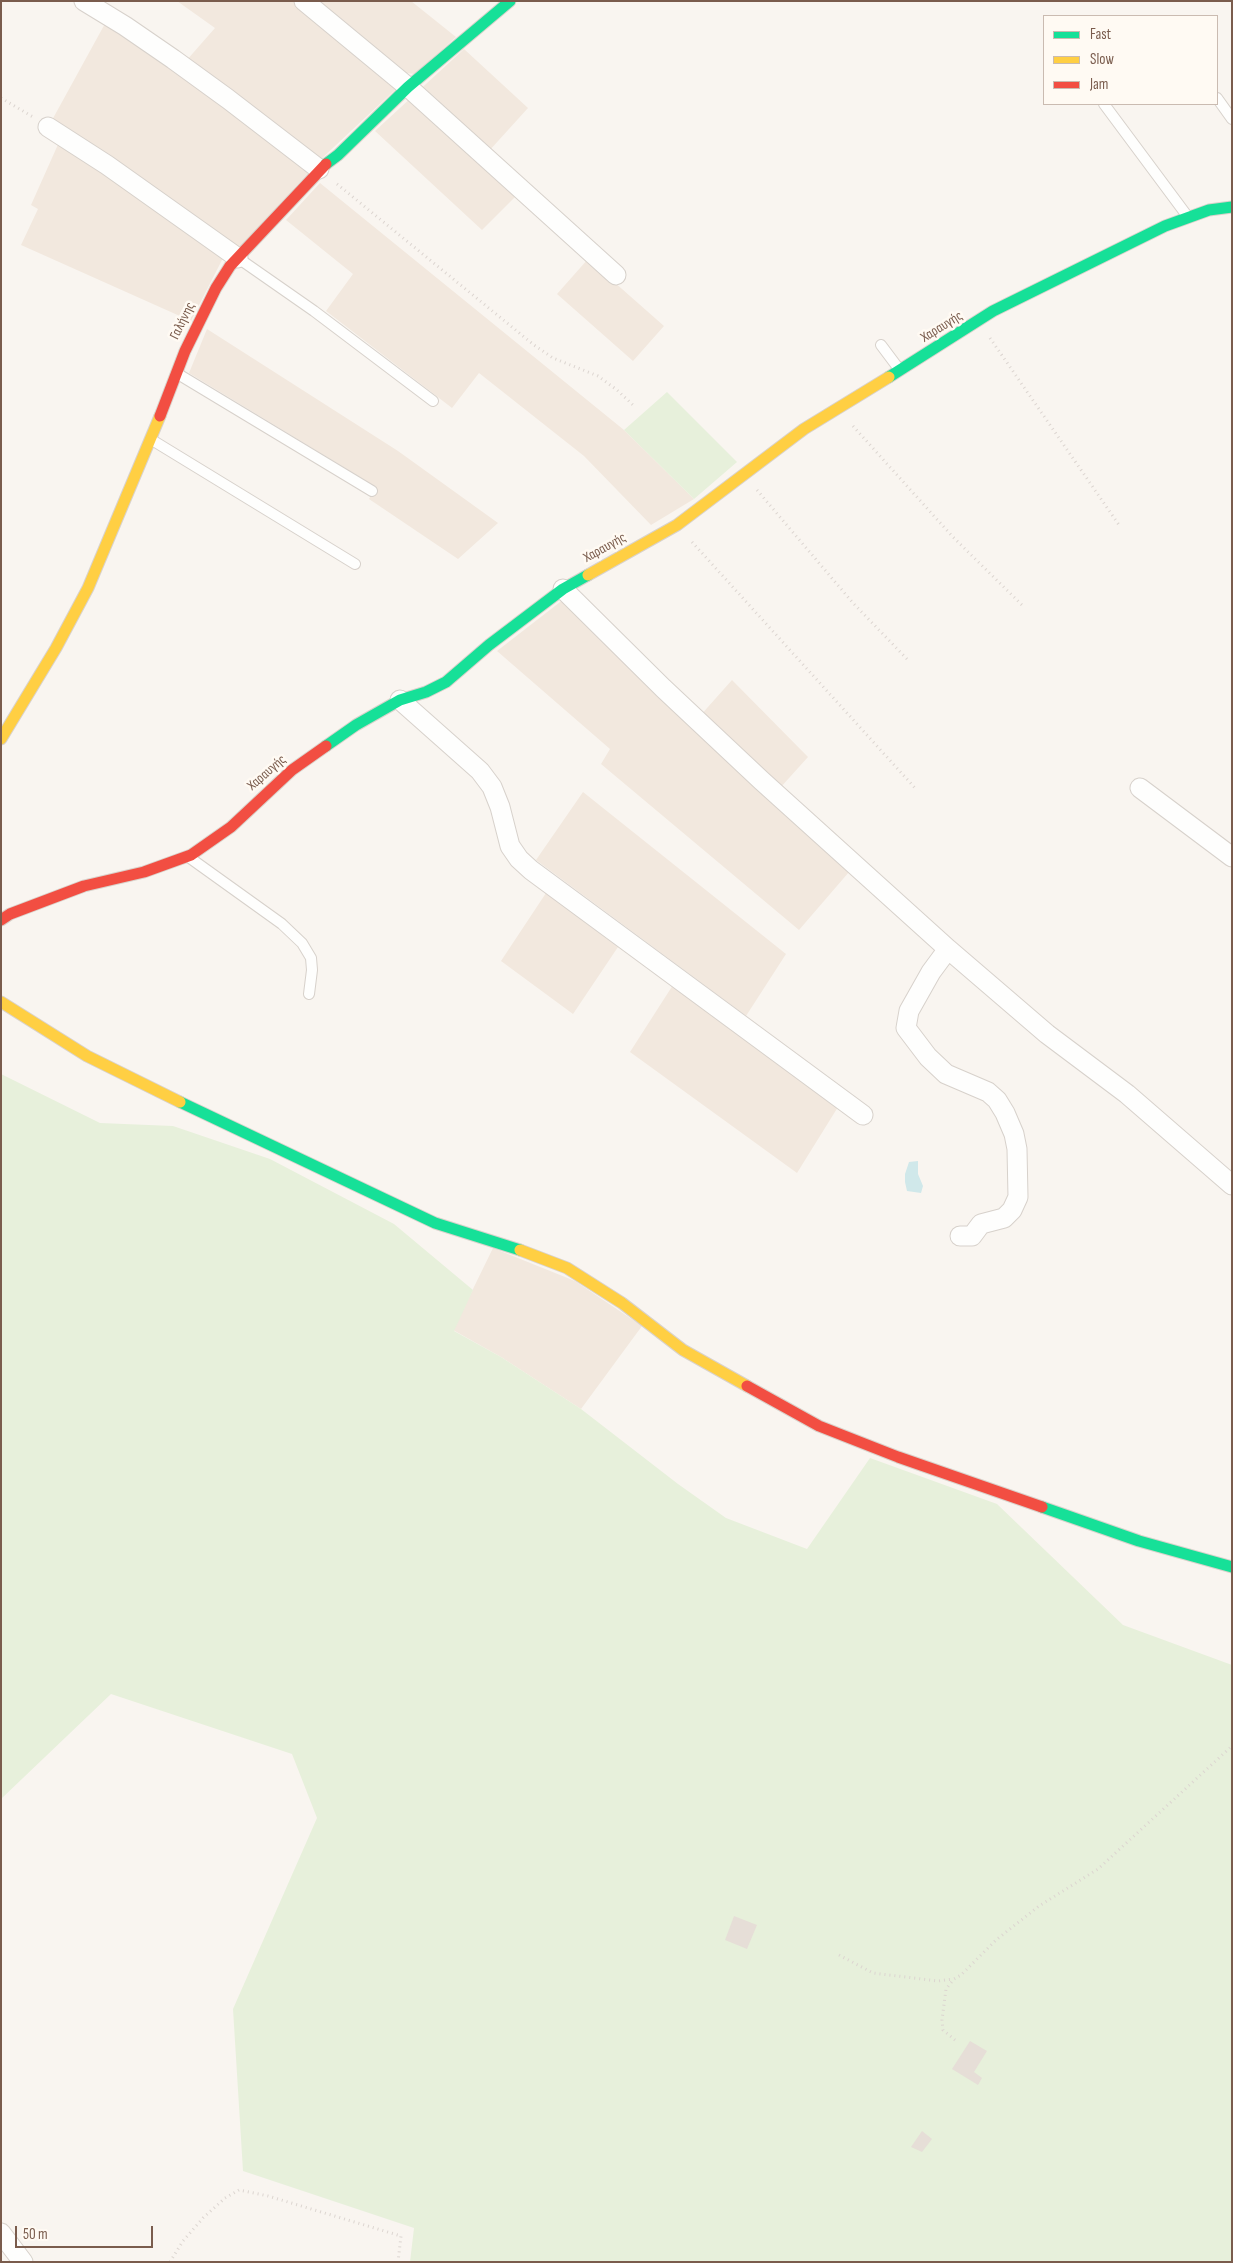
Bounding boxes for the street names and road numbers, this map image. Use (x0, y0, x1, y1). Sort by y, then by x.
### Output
street label: Γαλήνης (167, 300, 199, 342)
street label: Χαραυγής (918, 308, 966, 346)
street label: Χαραυγής (581, 529, 629, 567)
street label: Χαραυγής (244, 752, 290, 794)

